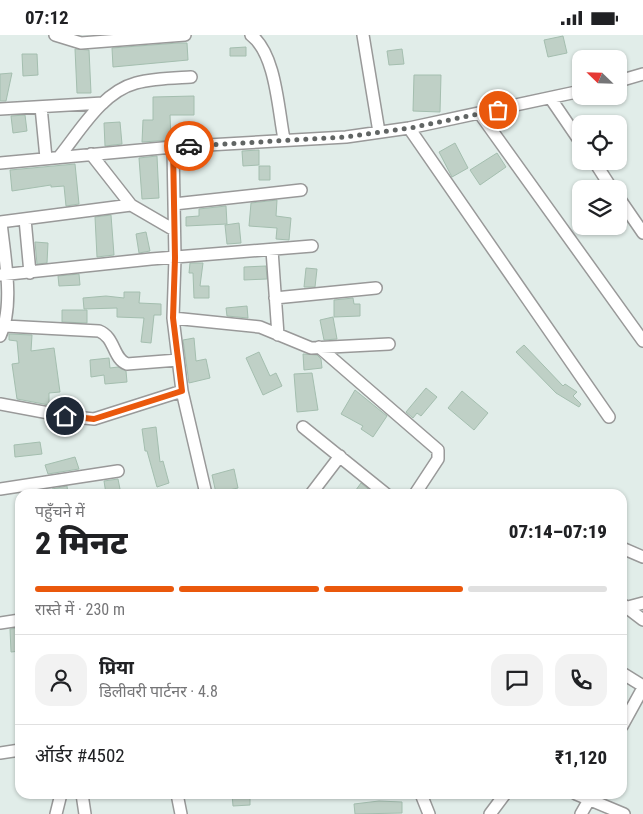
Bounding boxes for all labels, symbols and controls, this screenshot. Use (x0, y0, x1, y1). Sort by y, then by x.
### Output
text: 07:12 (25, 6, 69, 29)
north arrow (572, 50, 628, 105)
map controls (572, 50, 627, 235)
pin (477, 89, 519, 131)
icon: bag (484, 96, 512, 124)
button: locate (572, 115, 627, 170)
courier (164, 121, 214, 171)
icon: car (175, 132, 203, 160)
button: layers (572, 180, 627, 235)
pin (44, 395, 86, 437)
icon: home (51, 402, 79, 430)
text: पहुँचने में (35, 502, 85, 521)
text: 07:14–07:19 (509, 520, 607, 543)
text: 2 मिनट (35, 524, 128, 562)
text: रास्ते में · 230 m (35, 600, 125, 619)
button: person (35, 654, 87, 706)
button: chat (491, 654, 543, 706)
button: phone (555, 654, 607, 706)
text: प्रिया (99, 656, 134, 679)
text: डिलीवरी पार्टनर · 4.8 (99, 682, 218, 701)
text: ऑर्डर #4502 (35, 744, 125, 767)
text: ₹1,120 (555, 746, 607, 769)

